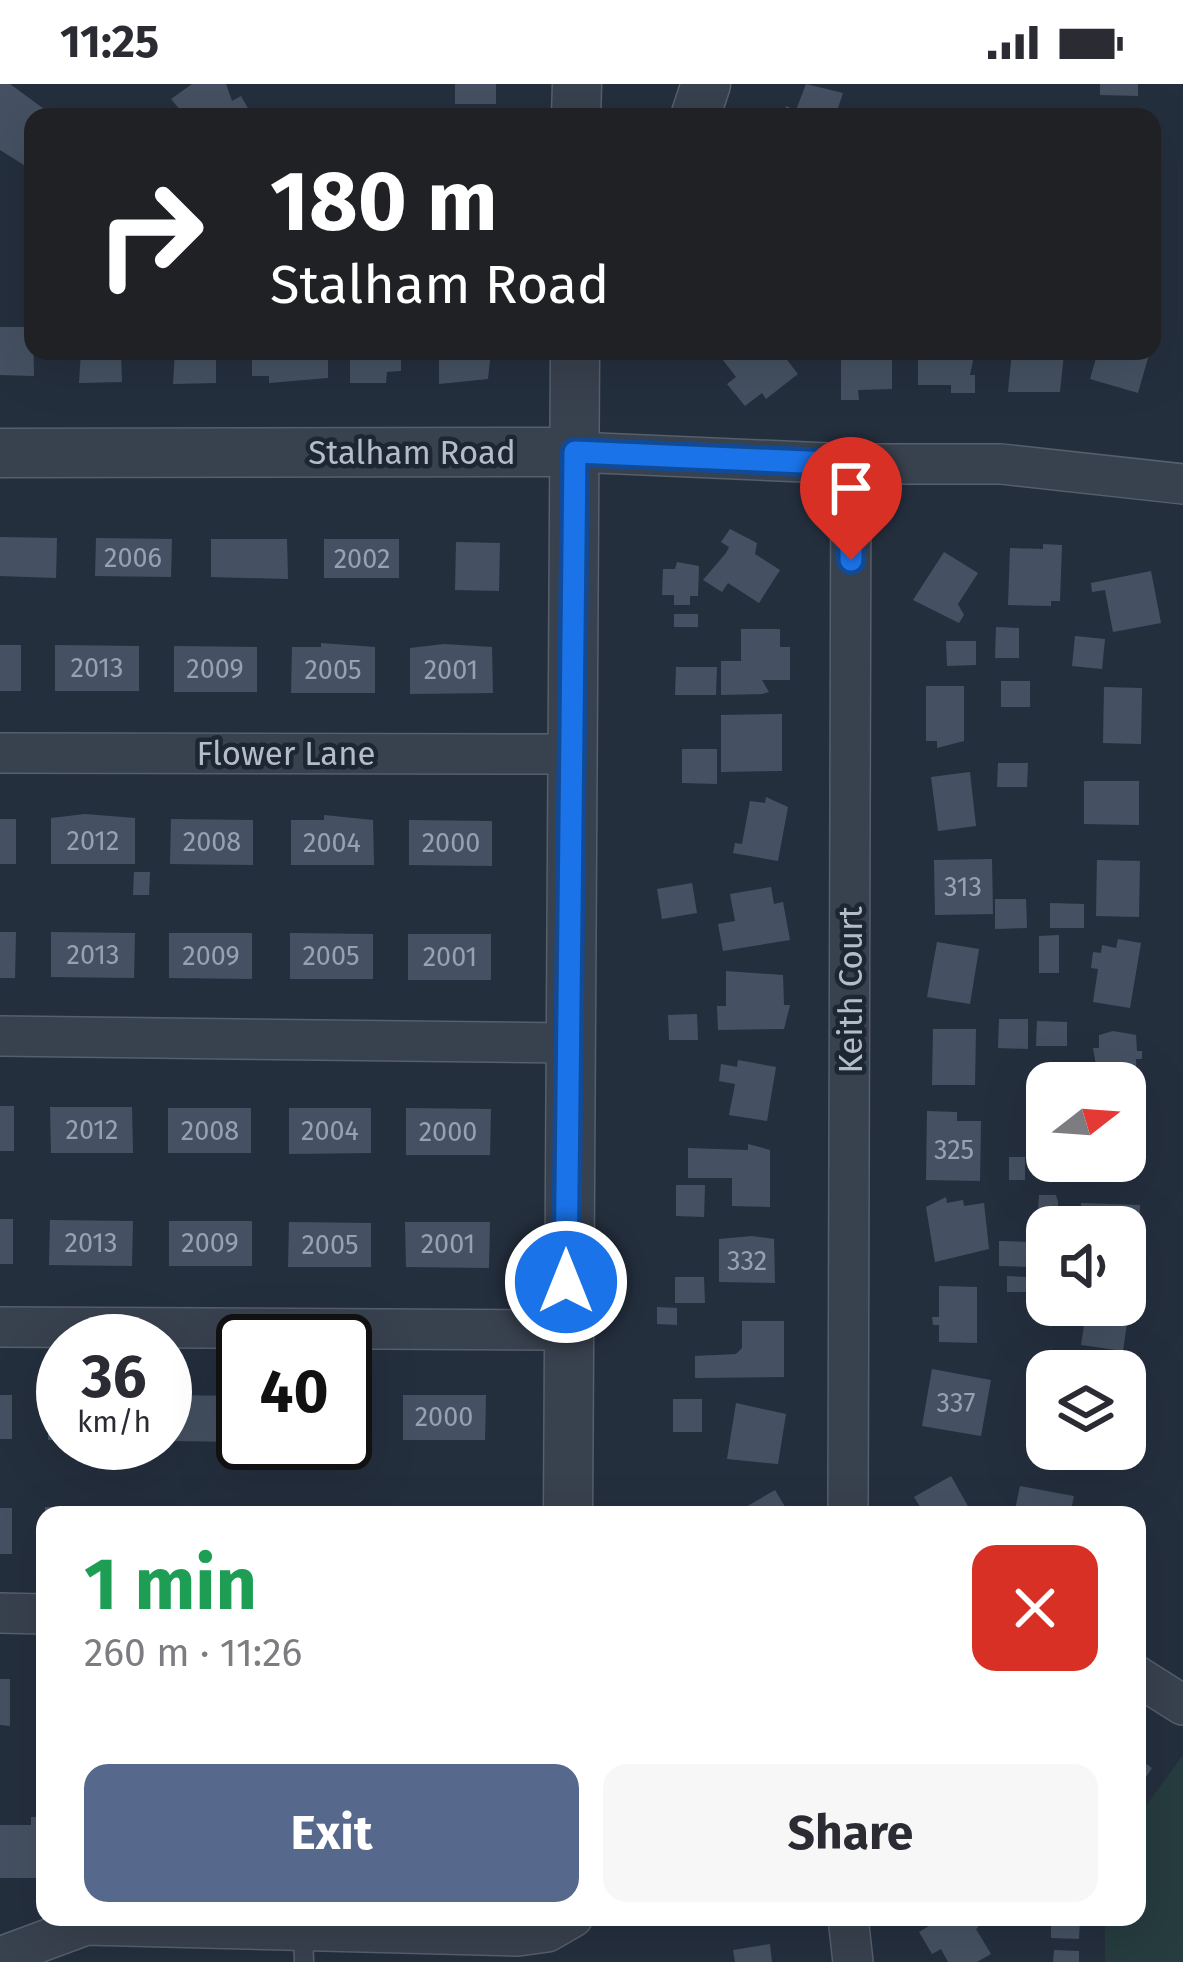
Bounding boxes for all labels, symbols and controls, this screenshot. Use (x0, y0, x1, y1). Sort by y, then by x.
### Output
text: 11:25 (60, 15, 159, 69)
text: 180 m (270, 151, 498, 252)
icon: right (72, 156, 228, 312)
text: Stalham Road (270, 253, 609, 317)
street label: Stalham Road (308, 433, 516, 473)
pin (800, 437, 902, 560)
icon: arrive (818, 455, 884, 521)
house number: 2006 (104, 542, 162, 574)
house number: 2002 (334, 543, 390, 575)
house number: 2013 (71, 652, 123, 684)
house number: 2009 (186, 653, 244, 685)
house number: 2005 (304, 654, 362, 686)
house number: 2001 (424, 654, 478, 686)
street label: Flower Lane (196, 734, 376, 774)
house number: 2012 (67, 825, 119, 857)
house number: 2008 (183, 826, 241, 858)
house number: 2004 (303, 827, 361, 859)
house number: 2000 (422, 827, 480, 859)
house number: 313 (944, 871, 982, 903)
street label: Keith Court (831, 906, 871, 1074)
house number: 2013 (67, 939, 119, 971)
house number: 2009 (182, 940, 240, 972)
house number: 2005 (302, 940, 360, 972)
house number: 2001 (423, 941, 477, 973)
north arrow (1026, 1062, 1146, 1182)
map controls (1026, 1062, 1146, 1470)
house number: 2012 (66, 1114, 118, 1146)
house number: 2008 (181, 1115, 239, 1147)
house number: 2004 (301, 1115, 359, 1147)
house number: 2000 (419, 1116, 477, 1148)
house number: 325 (934, 1134, 974, 1166)
button: sound (1026, 1206, 1146, 1326)
position arrow (503, 1219, 629, 1345)
house number: 2013 (65, 1227, 117, 1259)
house number: 2009 (181, 1227, 239, 1259)
house number: 2001 (421, 1228, 475, 1260)
house number: 2005 (301, 1229, 359, 1261)
house number: 332 (727, 1245, 767, 1277)
speed limit sign: 40 (216, 1314, 372, 1470)
text: 36 (81, 1341, 147, 1413)
button: layers (1026, 1350, 1146, 1470)
house number: 337 (937, 1387, 975, 1419)
house number: 2000 (415, 1401, 473, 1433)
text: km/h (77, 1404, 151, 1440)
text: 1 min (84, 1542, 257, 1628)
button: close (972, 1545, 1098, 1671)
text: 260 m · 11:26 (84, 1630, 302, 1676)
button: Exit (84, 1764, 579, 1902)
button: Share (603, 1764, 1098, 1902)

